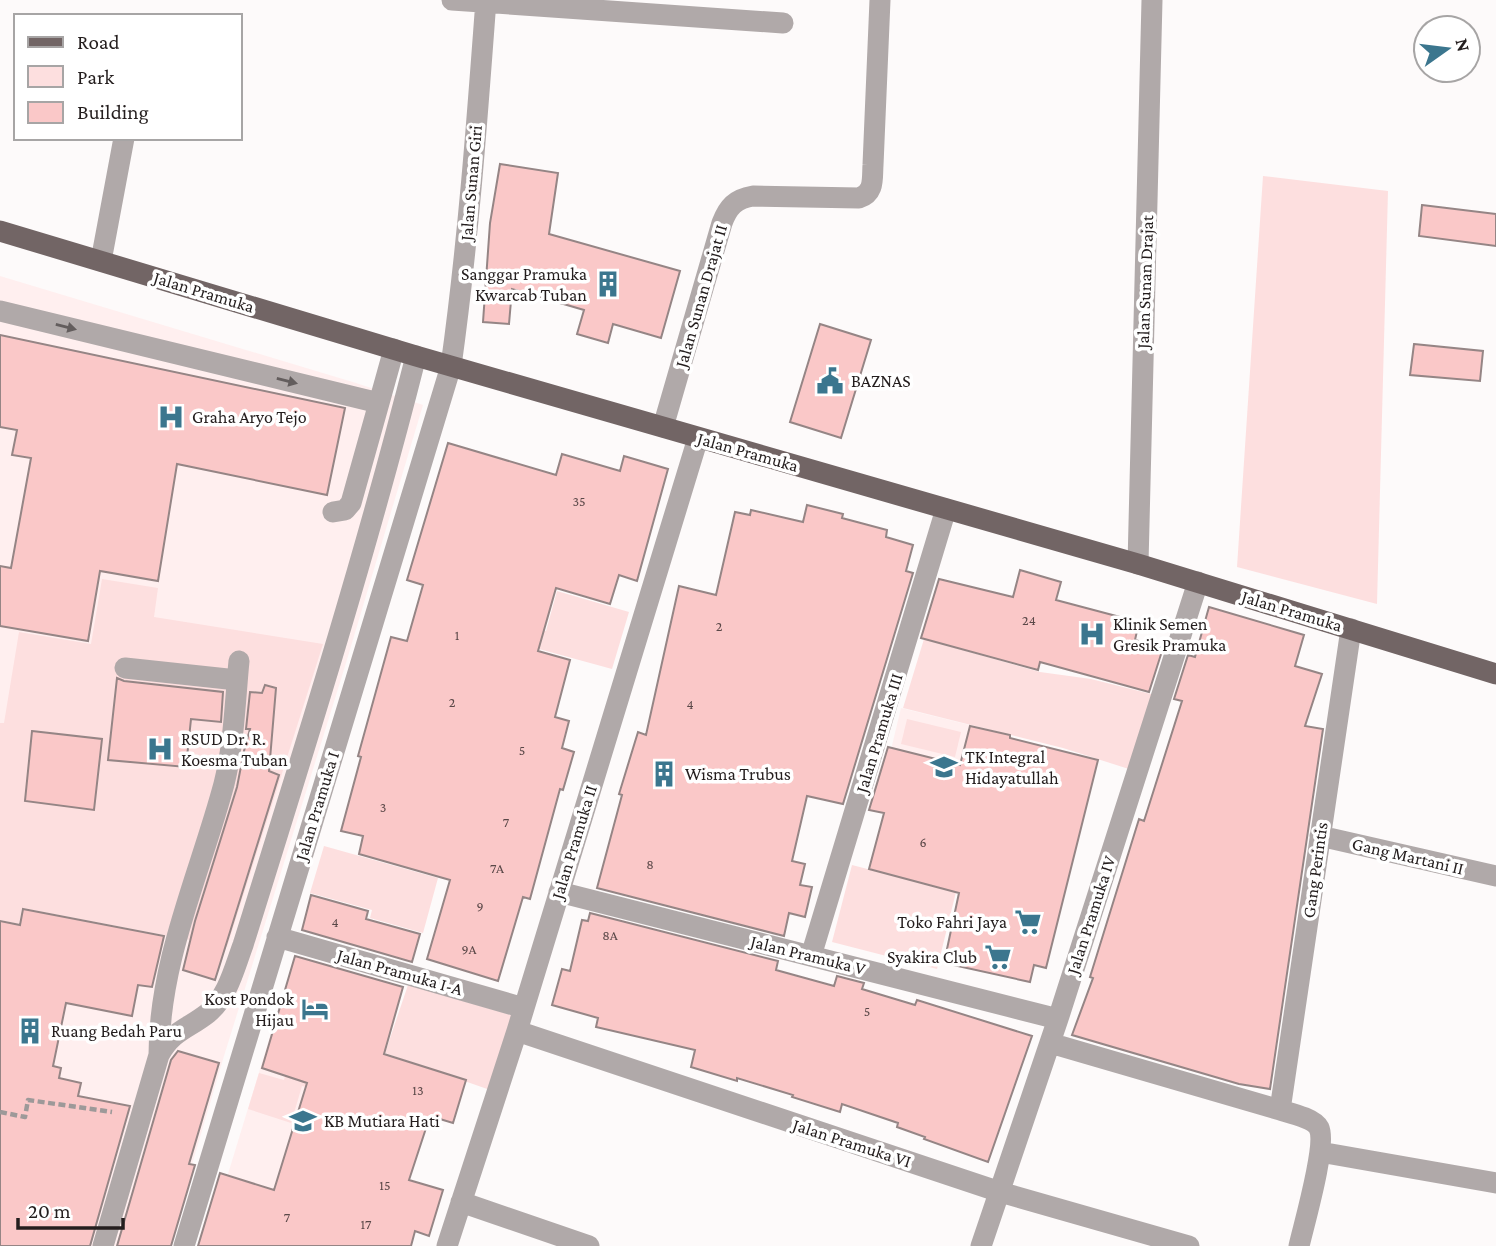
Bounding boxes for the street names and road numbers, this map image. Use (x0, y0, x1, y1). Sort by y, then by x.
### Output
street label: Jalan Sunan Giri (456, 124, 486, 244)
street label: Jalan Sunan Drajat (1133, 214, 1158, 351)
street label: Jalan Sunan Drajat II (670, 222, 732, 372)
street label: Jalan Pramuka (149, 267, 257, 317)
street label: Jalan Pramuka (693, 427, 801, 476)
street label: Jalan Pramuka (1237, 586, 1345, 636)
street label: Jalan Pramuka III (851, 671, 907, 797)
street label: Jalan Pramuka I (290, 749, 343, 865)
street label: Jalan Pramuka II (547, 783, 601, 903)
street label: Gang Perintis (1298, 821, 1332, 919)
street label: Gang Martani II (1350, 833, 1466, 879)
street label: Jalan Pramuka IV (1062, 853, 1120, 979)
street label: Jalan Pramuka V (747, 931, 868, 979)
street label: Jalan Pramuka I-A (333, 944, 466, 1000)
street label: Jalan Pramuka VI (788, 1114, 914, 1172)

